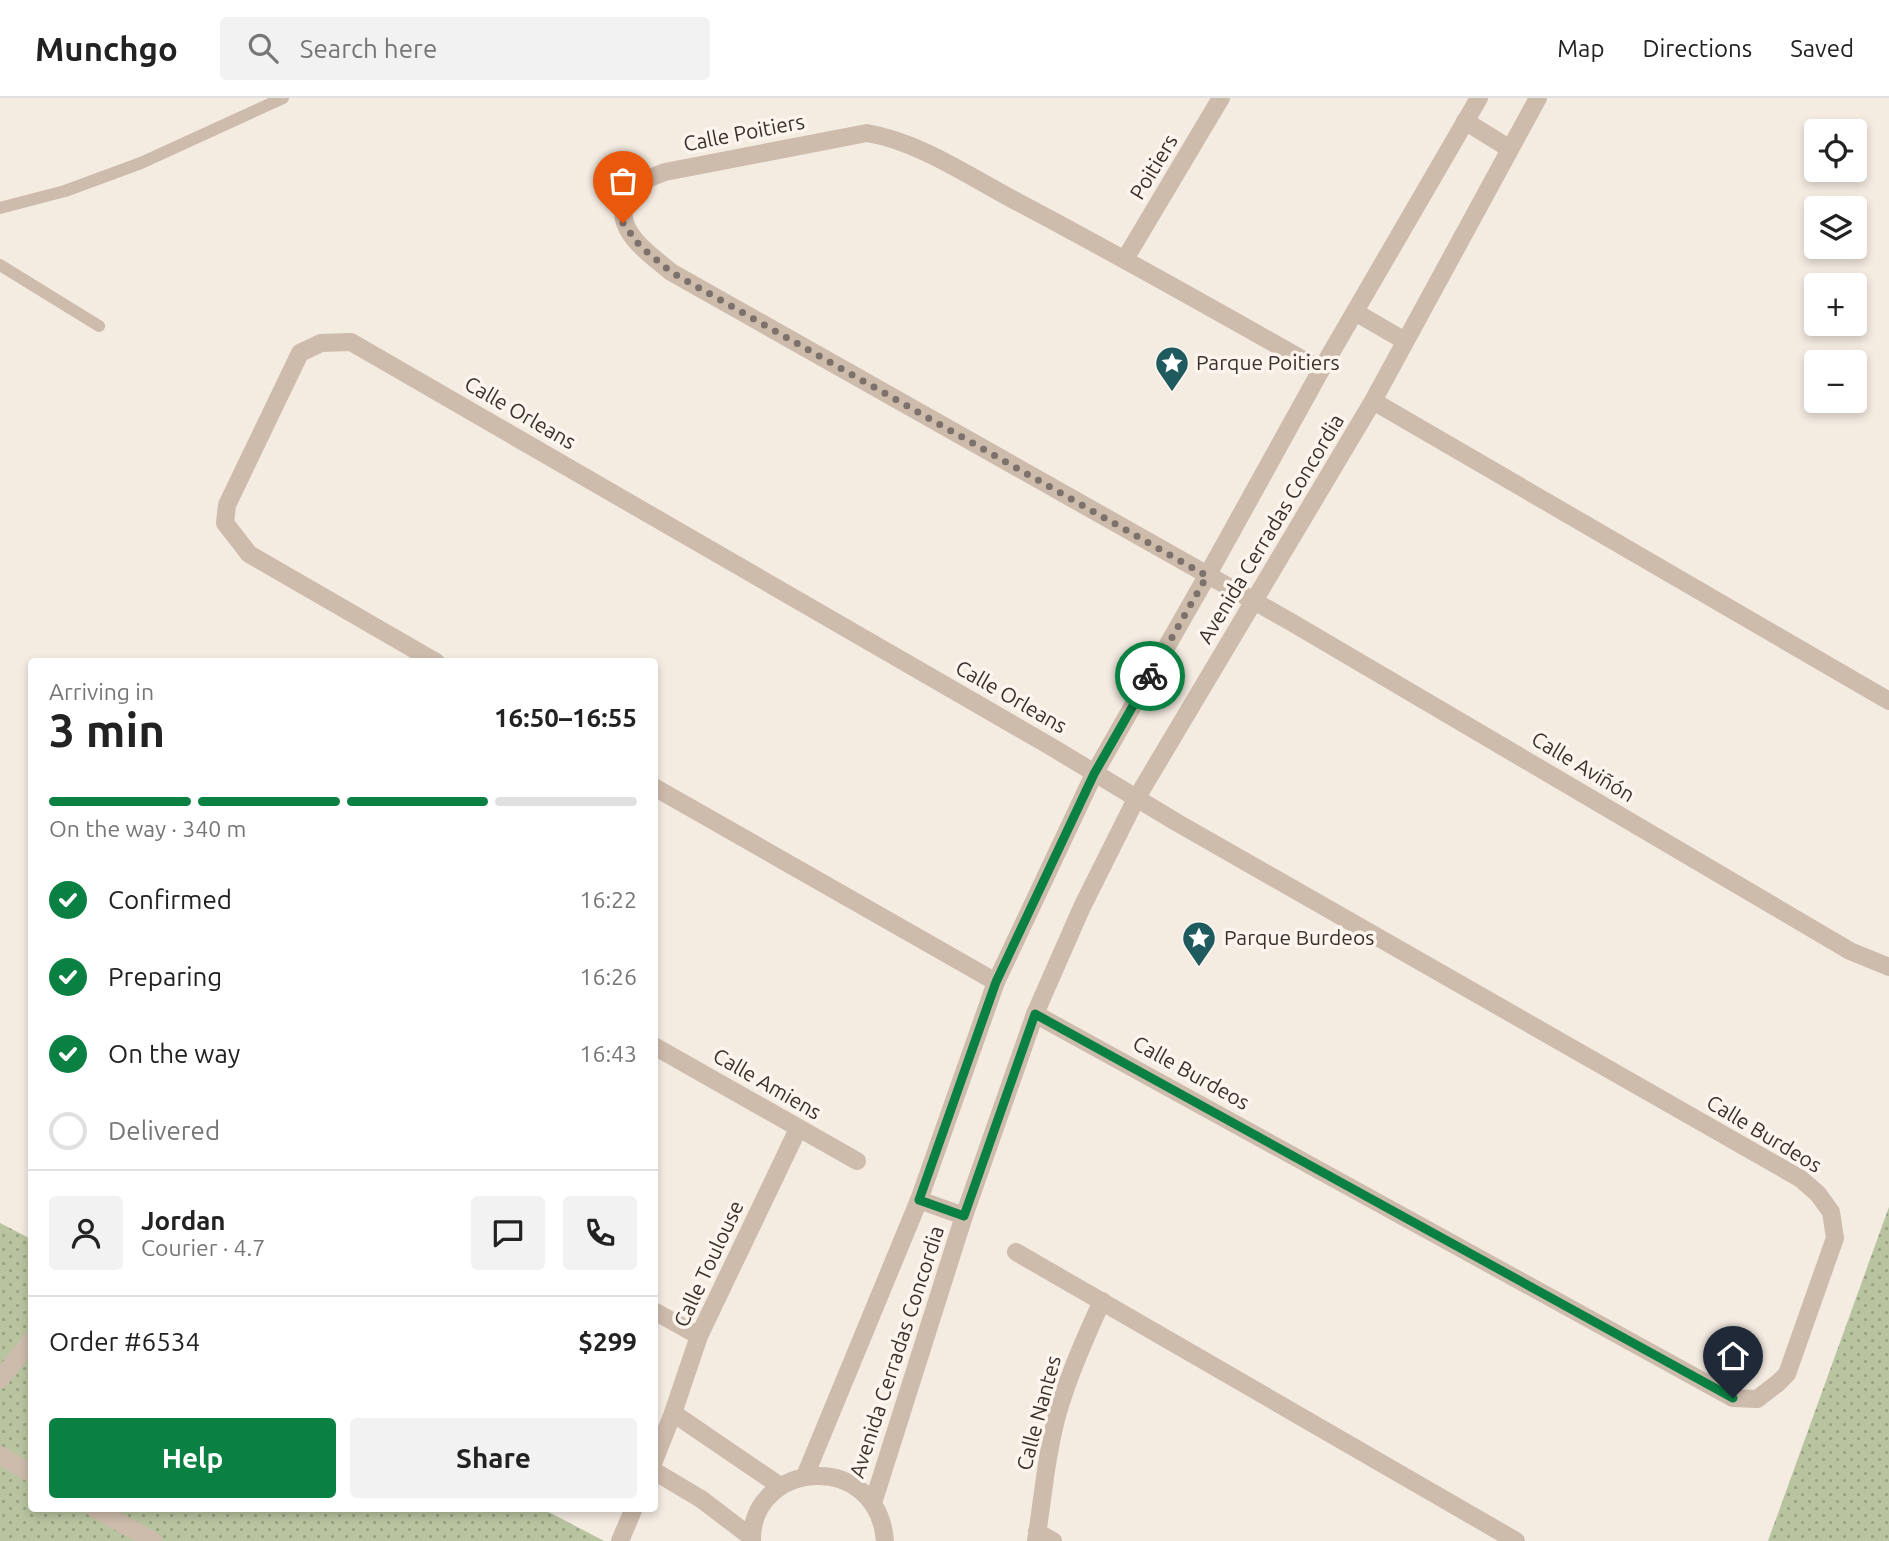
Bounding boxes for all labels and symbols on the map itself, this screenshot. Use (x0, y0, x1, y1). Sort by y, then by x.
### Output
street label: Calle Poitiers (681, 109, 806, 156)
street label: Poitiers (1124, 130, 1182, 203)
pin (593, 151, 653, 223)
place icon: Parque Poitiers (1153, 344, 1191, 393)
place label: Parque Poitiers (1196, 350, 1340, 374)
street label: Calle Orleans (461, 371, 580, 454)
street label: Avenida Cerradas Concordia (1192, 409, 1348, 648)
courier (1115, 641, 1185, 711)
street label: Calle Orleans (952, 655, 1071, 738)
street label: Calle Aviñón (1528, 726, 1639, 806)
place icon: Parque Burdeos (1180, 919, 1218, 968)
place label: Parque Burdeos (1224, 925, 1374, 949)
street label: Calle Burdeos (1129, 1030, 1254, 1114)
street label: Calle Amiens (709, 1043, 826, 1124)
street label: Calle Burdeos (1703, 1089, 1826, 1177)
street label: Calle Toulouse (668, 1197, 748, 1331)
street label: Avenida Cerradas Concordia (844, 1223, 948, 1481)
pin (1703, 1326, 1763, 1398)
street label: Calle Nantes (1011, 1353, 1065, 1473)

